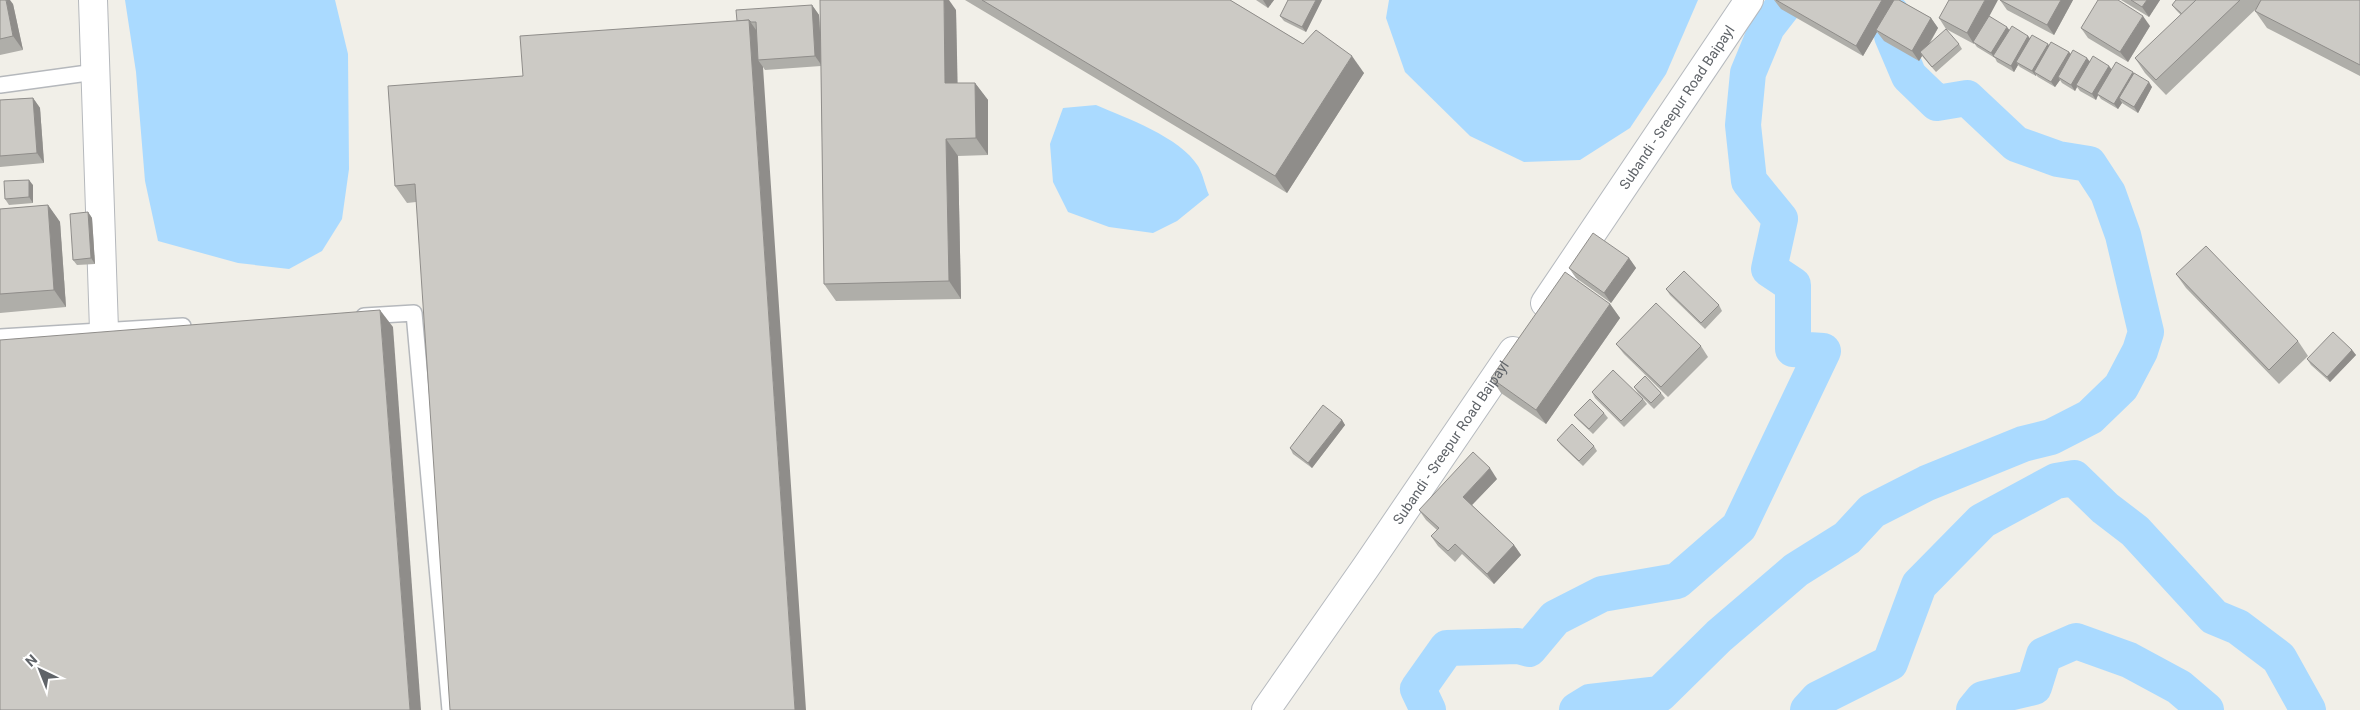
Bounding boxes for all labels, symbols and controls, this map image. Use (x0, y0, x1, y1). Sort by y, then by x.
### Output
street label: Subandi - Sreepur Road Baipayl (1616, 22, 1738, 192)
street label: Subandi - Sreepur Road Baipayl (1390, 358, 1512, 527)
north arrow (15, 645, 65, 695)
text: N (22, 651, 40, 670)

